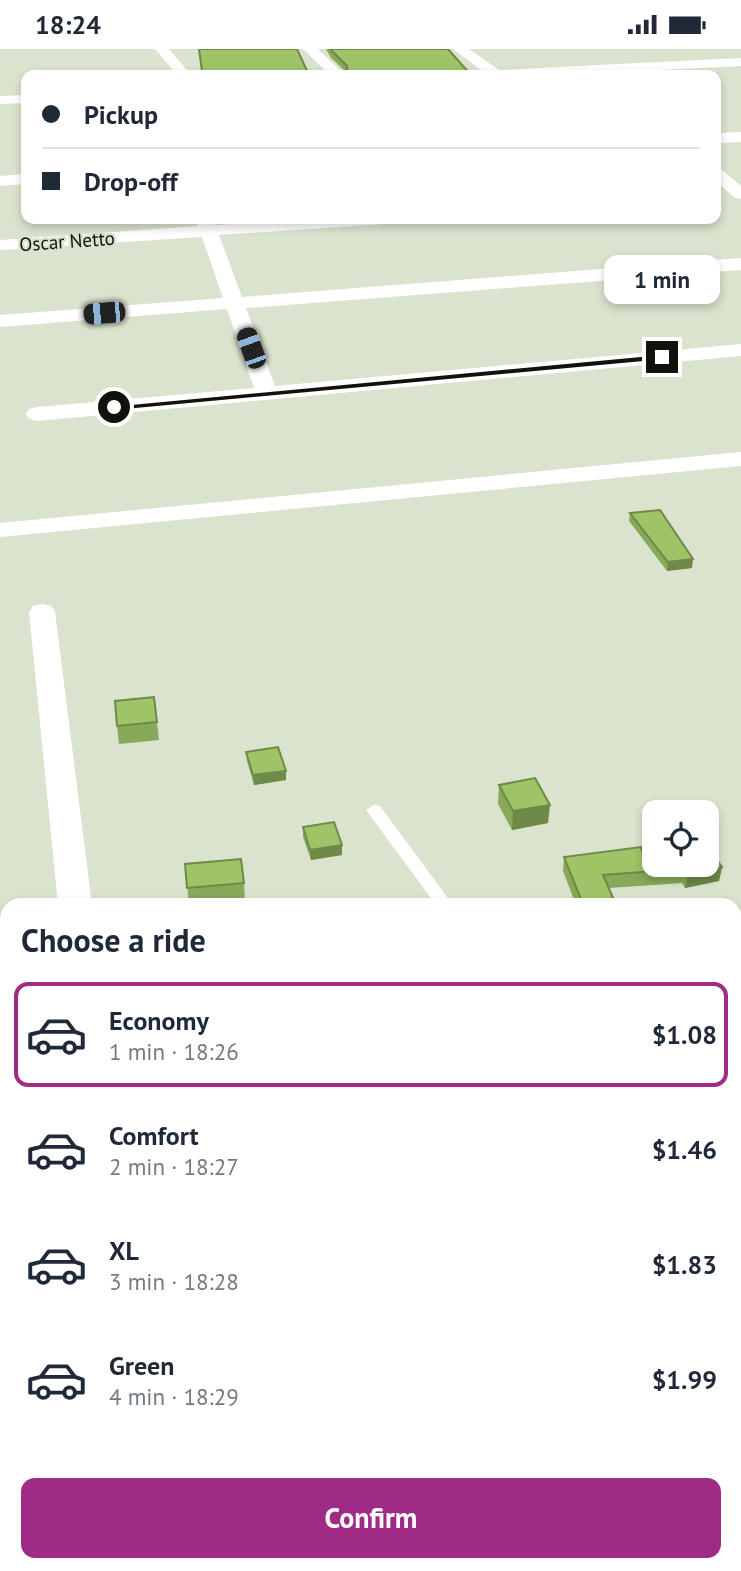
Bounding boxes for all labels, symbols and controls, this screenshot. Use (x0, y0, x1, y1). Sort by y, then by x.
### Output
text: 18:24 (35, 8, 101, 41)
text: Pickup (84, 98, 158, 131)
text: Drop-off (84, 165, 178, 198)
street label: Oscar Netto (18, 226, 116, 256)
callout: 1 min (604, 255, 720, 305)
text: 1 min (634, 265, 690, 294)
car (83, 301, 126, 325)
car (234, 325, 269, 371)
route end (646, 341, 678, 373)
route start (98, 391, 130, 423)
map controls (642, 800, 719, 877)
button: locate (642, 800, 719, 877)
text: Choose a ride (21, 919, 206, 961)
icon: car (25, 1003, 88, 1066)
text: Economy (109, 1004, 209, 1037)
text: $1.08 (652, 1018, 717, 1051)
text: 1 min · 18:26 (109, 1037, 239, 1066)
icon: car (25, 1118, 88, 1181)
text: Comfort (109, 1119, 199, 1152)
text: $1.46 (652, 1133, 717, 1166)
text: 2 min · 18:27 (109, 1152, 239, 1181)
icon: car (25, 1233, 88, 1296)
text: XL (109, 1234, 139, 1267)
text: $1.83 (652, 1248, 717, 1281)
text: 3 min · 18:28 (109, 1267, 239, 1296)
icon: car (25, 1348, 88, 1411)
text: Green (109, 1349, 174, 1382)
text: $1.99 (652, 1363, 717, 1396)
text: 4 min · 18:29 (109, 1382, 239, 1411)
button: Confirm (21, 1478, 721, 1558)

